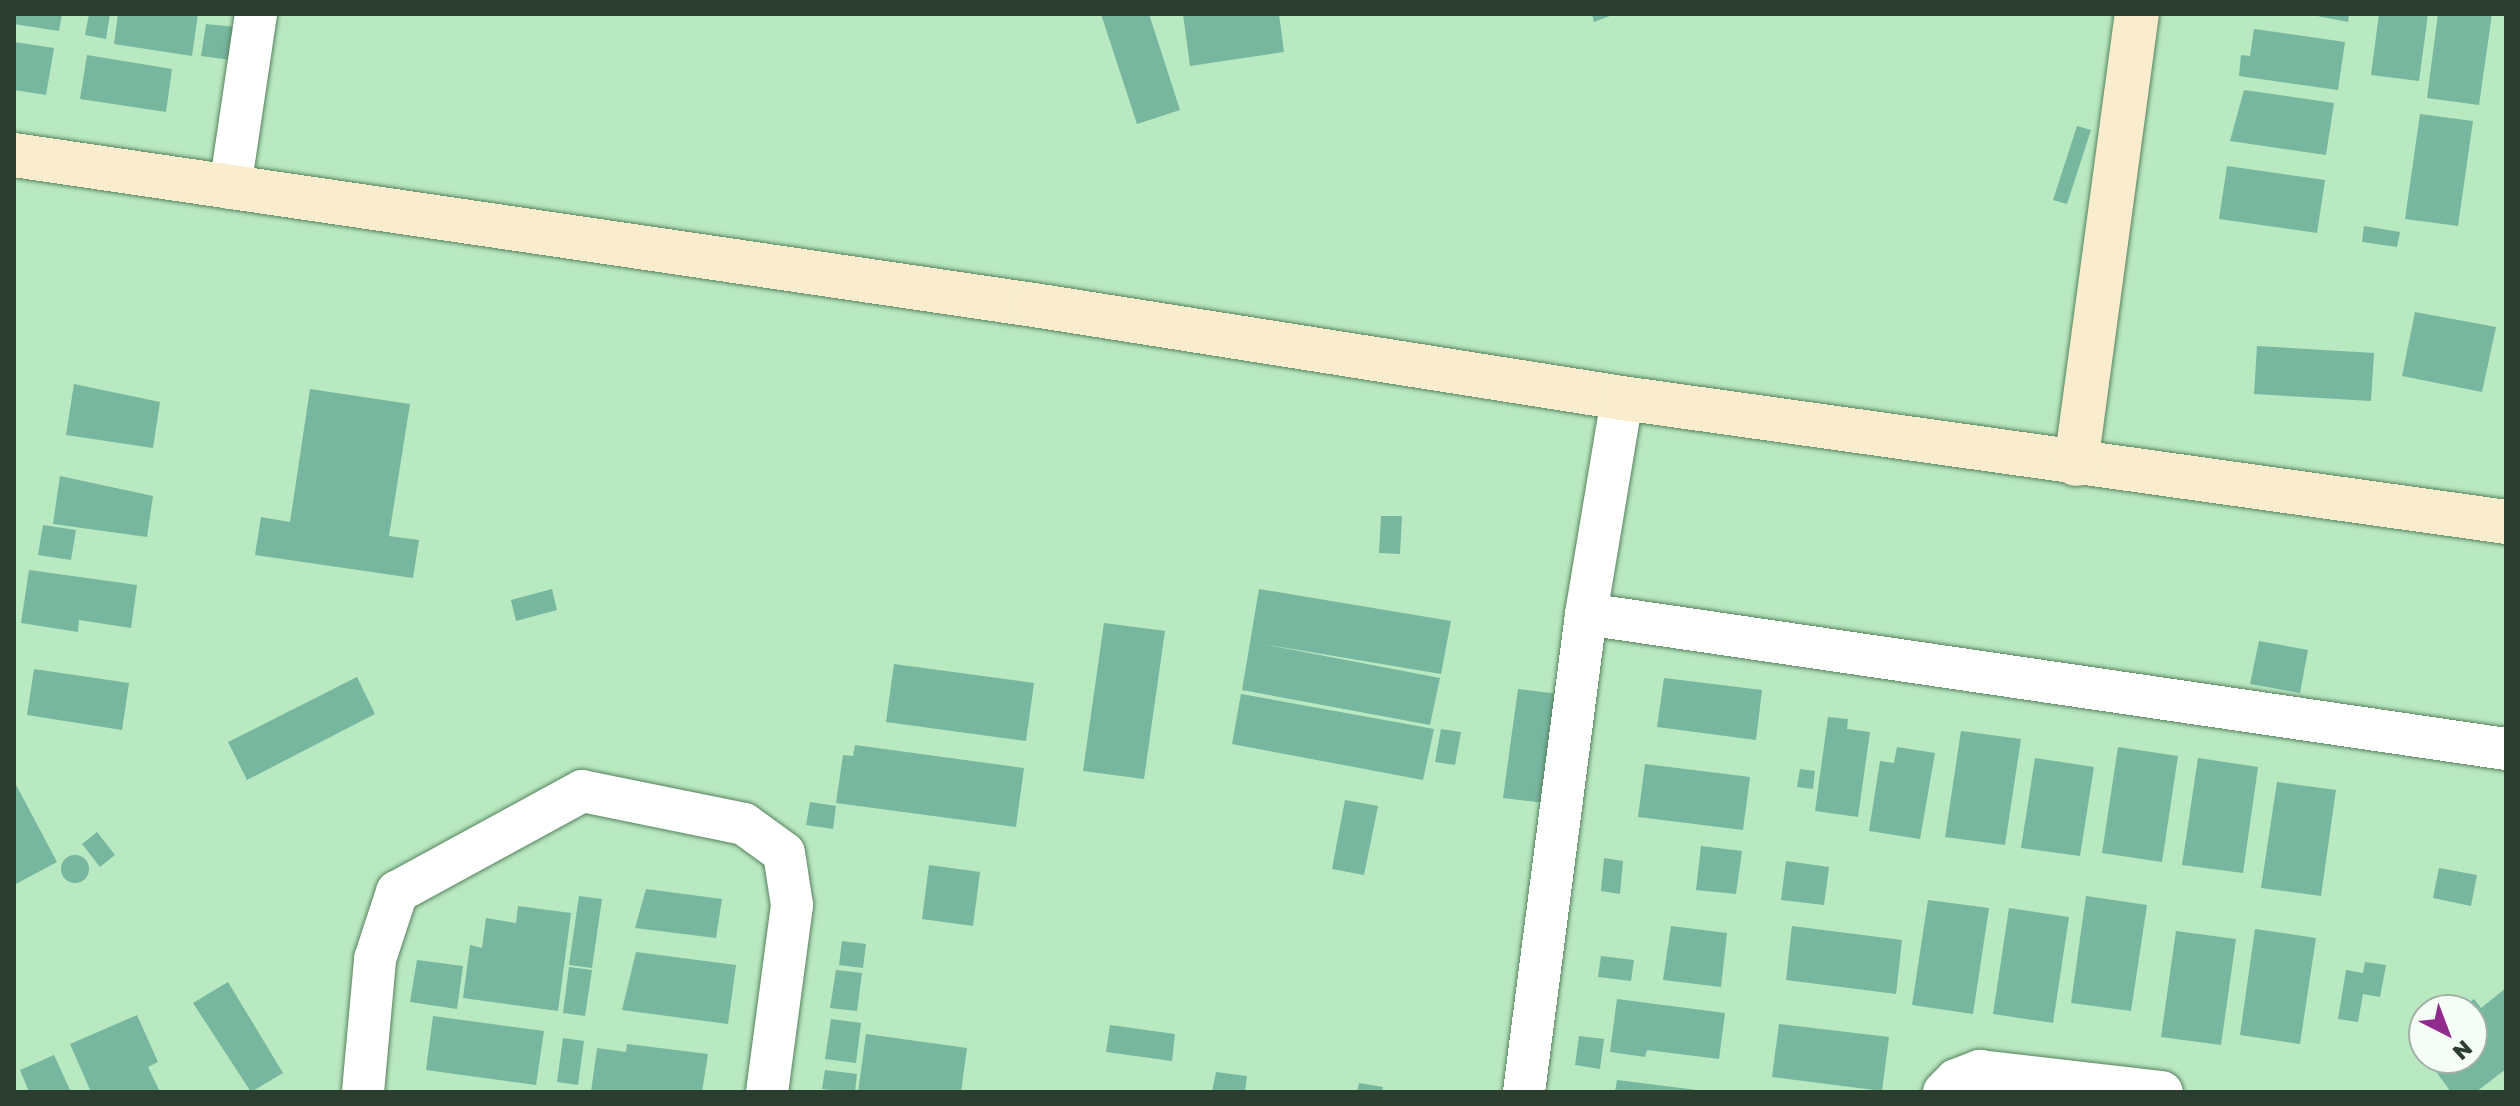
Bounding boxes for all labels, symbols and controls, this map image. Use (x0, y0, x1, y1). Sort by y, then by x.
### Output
north arrow (2408, 994, 2488, 1074)
text: N (2448, 1035, 2478, 1066)

